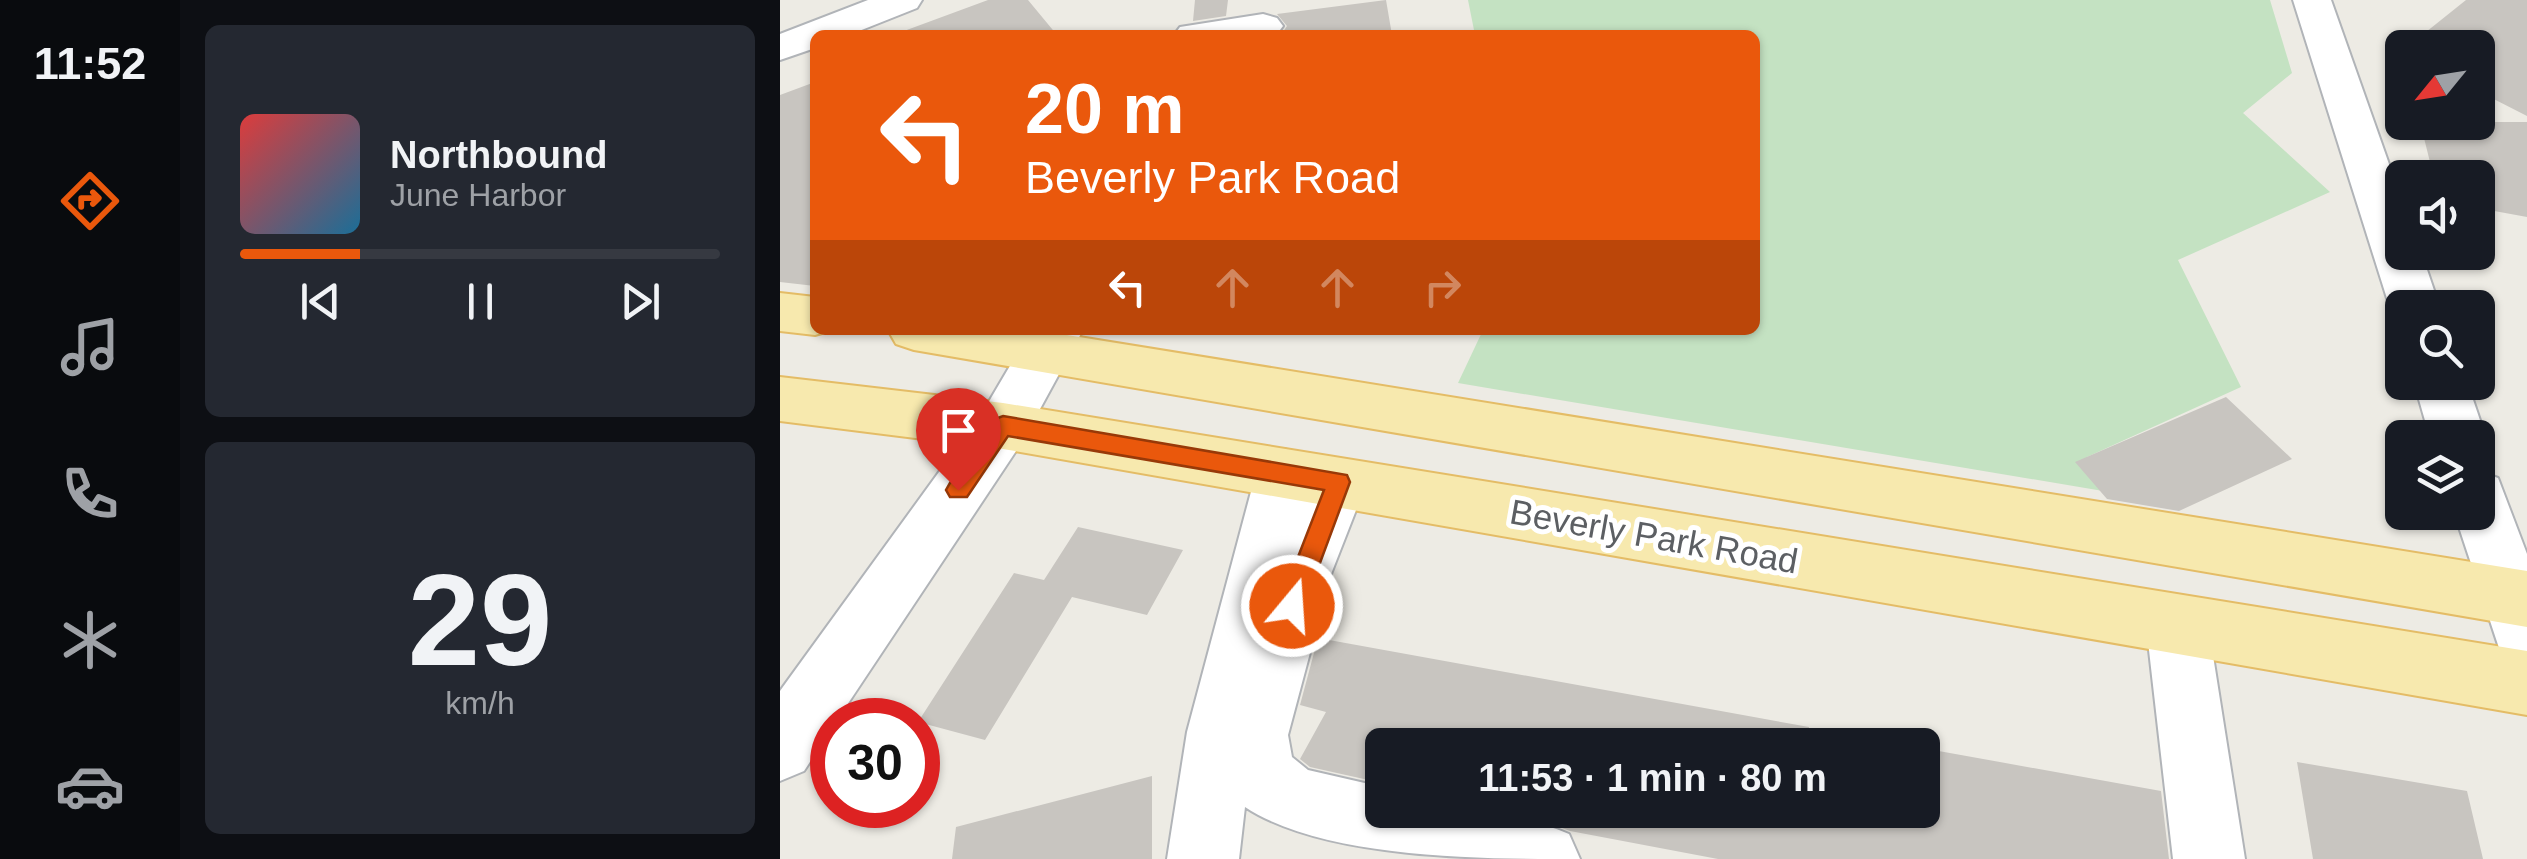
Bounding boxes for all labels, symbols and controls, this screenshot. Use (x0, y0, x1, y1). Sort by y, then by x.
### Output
north arrow (2385, 30, 2495, 140)
map controls (2385, 30, 2495, 530)
text: 11:52 (34, 38, 146, 89)
icon: left (860, 70, 990, 200)
text: 20 m (1025, 70, 1185, 148)
text: Northbound (390, 134, 607, 176)
text: Beverly Park Road (1025, 152, 1400, 203)
button: sound (2385, 160, 2495, 270)
icon: directions (55, 166, 125, 236)
text: June Harbor (390, 177, 566, 213)
icon: left (1100, 260, 1155, 315)
icon: ahead (1205, 260, 1260, 315)
icon: ahead (1310, 260, 1365, 315)
icon: right (1415, 260, 1470, 315)
icon: previous (293, 274, 348, 329)
icon: pause (453, 274, 508, 329)
icon: next (613, 274, 668, 329)
button: search (2385, 290, 2495, 400)
icon: music (55, 312, 125, 382)
pin (916, 388, 1001, 491)
icon: arrive (931, 403, 986, 458)
button: layers (2385, 420, 2495, 530)
icon: phone (55, 459, 125, 529)
street label: Beverly Park Road (1507, 491, 1801, 581)
text: 29 (408, 547, 552, 693)
position arrow (1240, 554, 1344, 658)
icon: climate (55, 605, 125, 675)
text: km/h (445, 685, 515, 721)
speed limit sign: 30 (810, 698, 940, 828)
icon: car (55, 751, 125, 821)
text: 11:53 · 1 min · 80 m (1478, 757, 1827, 799)

